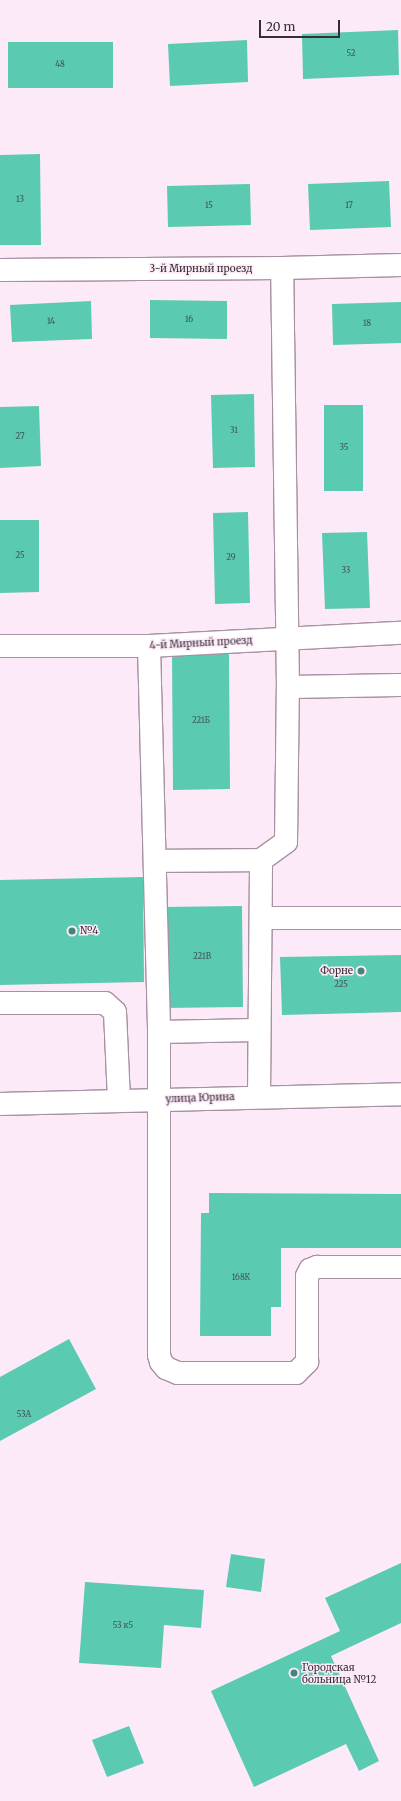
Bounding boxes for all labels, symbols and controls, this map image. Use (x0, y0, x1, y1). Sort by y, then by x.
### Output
scale bar (261, 12, 342, 38)
text: 20 m (266, 19, 295, 34)
house number: 52 (346, 49, 356, 59)
house number: 48 (55, 60, 65, 70)
house number: 13 (16, 195, 24, 205)
house number: 15 (205, 201, 213, 211)
house number: 17 (345, 201, 353, 211)
street label: 3-й Мирный проезд (150, 263, 252, 275)
house number: 16 (185, 315, 193, 325)
house number: 14 (47, 317, 55, 327)
house number: 18 (363, 319, 371, 329)
house number: 31 (230, 426, 238, 436)
house number: 27 (15, 432, 25, 442)
house number: 35 (340, 443, 348, 453)
house number: 25 (15, 551, 25, 561)
house number: 29 (226, 553, 236, 563)
house number: 33 (342, 566, 350, 576)
street label: 4-й Мирный проезд (149, 634, 253, 652)
house number: 221Б (192, 716, 210, 726)
place label: №4 (80, 925, 99, 937)
marker: №4 (67, 926, 77, 936)
house number: 221В (193, 952, 211, 962)
place label: Форне (320, 965, 353, 977)
marker: Форне (356, 966, 366, 976)
house number: 225 (334, 980, 348, 990)
street label: улица Юрина (165, 1091, 235, 1105)
house number: 168К (232, 1273, 250, 1283)
house number: 53А (17, 1410, 31, 1420)
house number: 53 к5 (113, 1621, 133, 1631)
place label: Городская больница №12 (302, 1661, 376, 1684)
marker: Городская больница №12 (289, 1668, 299, 1678)

